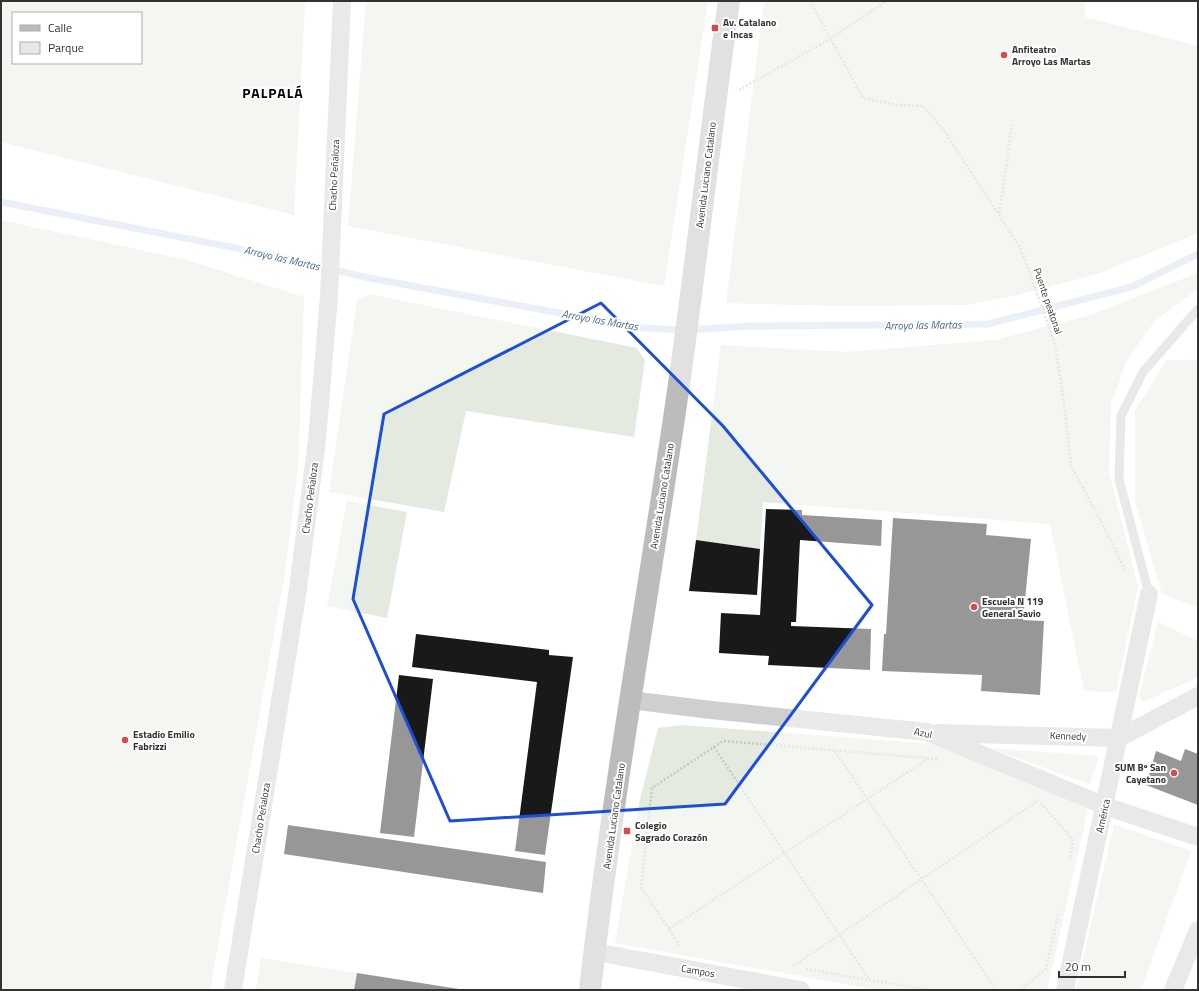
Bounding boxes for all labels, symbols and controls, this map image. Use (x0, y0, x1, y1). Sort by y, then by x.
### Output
legend (12, 12, 142, 64)
place label: Av. Catalano e Incas (723, 15, 776, 42)
text: Calle (48, 18, 72, 37)
marker: Av. Catalano e Incas (710, 23, 720, 33)
text: Parque (48, 38, 84, 57)
place label: Anfiteatro Arroyo Las Martas (1012, 42, 1091, 69)
marker: Anfiteatro Arroyo Las Martas (999, 50, 1009, 60)
district label: PALPALÁ (242, 82, 304, 103)
street label: Avenida Luciano Catalano (692, 121, 720, 229)
street label: Chacho Peñaloza (325, 139, 343, 211)
water label: Arroyo las Martas (243, 242, 323, 275)
street label: Puente peatonal (1030, 266, 1066, 336)
water label: Arroyo las Martas (561, 305, 641, 335)
water label: Arroyo las Martas (884, 316, 963, 334)
street label: Avenida Luciano Catalano (646, 442, 678, 550)
street label: Chacho Peñaloza (298, 462, 322, 534)
place label: Escuela N 119 General Savio (982, 594, 1044, 621)
marker: Escuela N 119 General Savio (969, 602, 979, 612)
street label: Azul (913, 724, 933, 742)
place label: Estadio Emilio Fabrizzi (133, 727, 195, 754)
street label: Kennedy (1049, 728, 1087, 744)
marker: Estadio Emilio Fabrizzi (120, 735, 130, 745)
place label: SUM Bº San Cayetano (1115, 760, 1166, 787)
street label: Avenida Luciano Catalano (599, 762, 629, 870)
marker: SUM Bº San Cayetano (1169, 768, 1179, 778)
street label: Chacho Peñaloza (248, 782, 274, 854)
street label: América (1092, 798, 1114, 834)
place label: Colegio Sagrado Corazón (635, 818, 708, 845)
marker: Colegio Sagrado Corazón (622, 826, 632, 836)
scale bar (1059, 953, 1125, 979)
text: 20 m (1065, 957, 1091, 976)
street label: Campos (680, 961, 716, 981)

